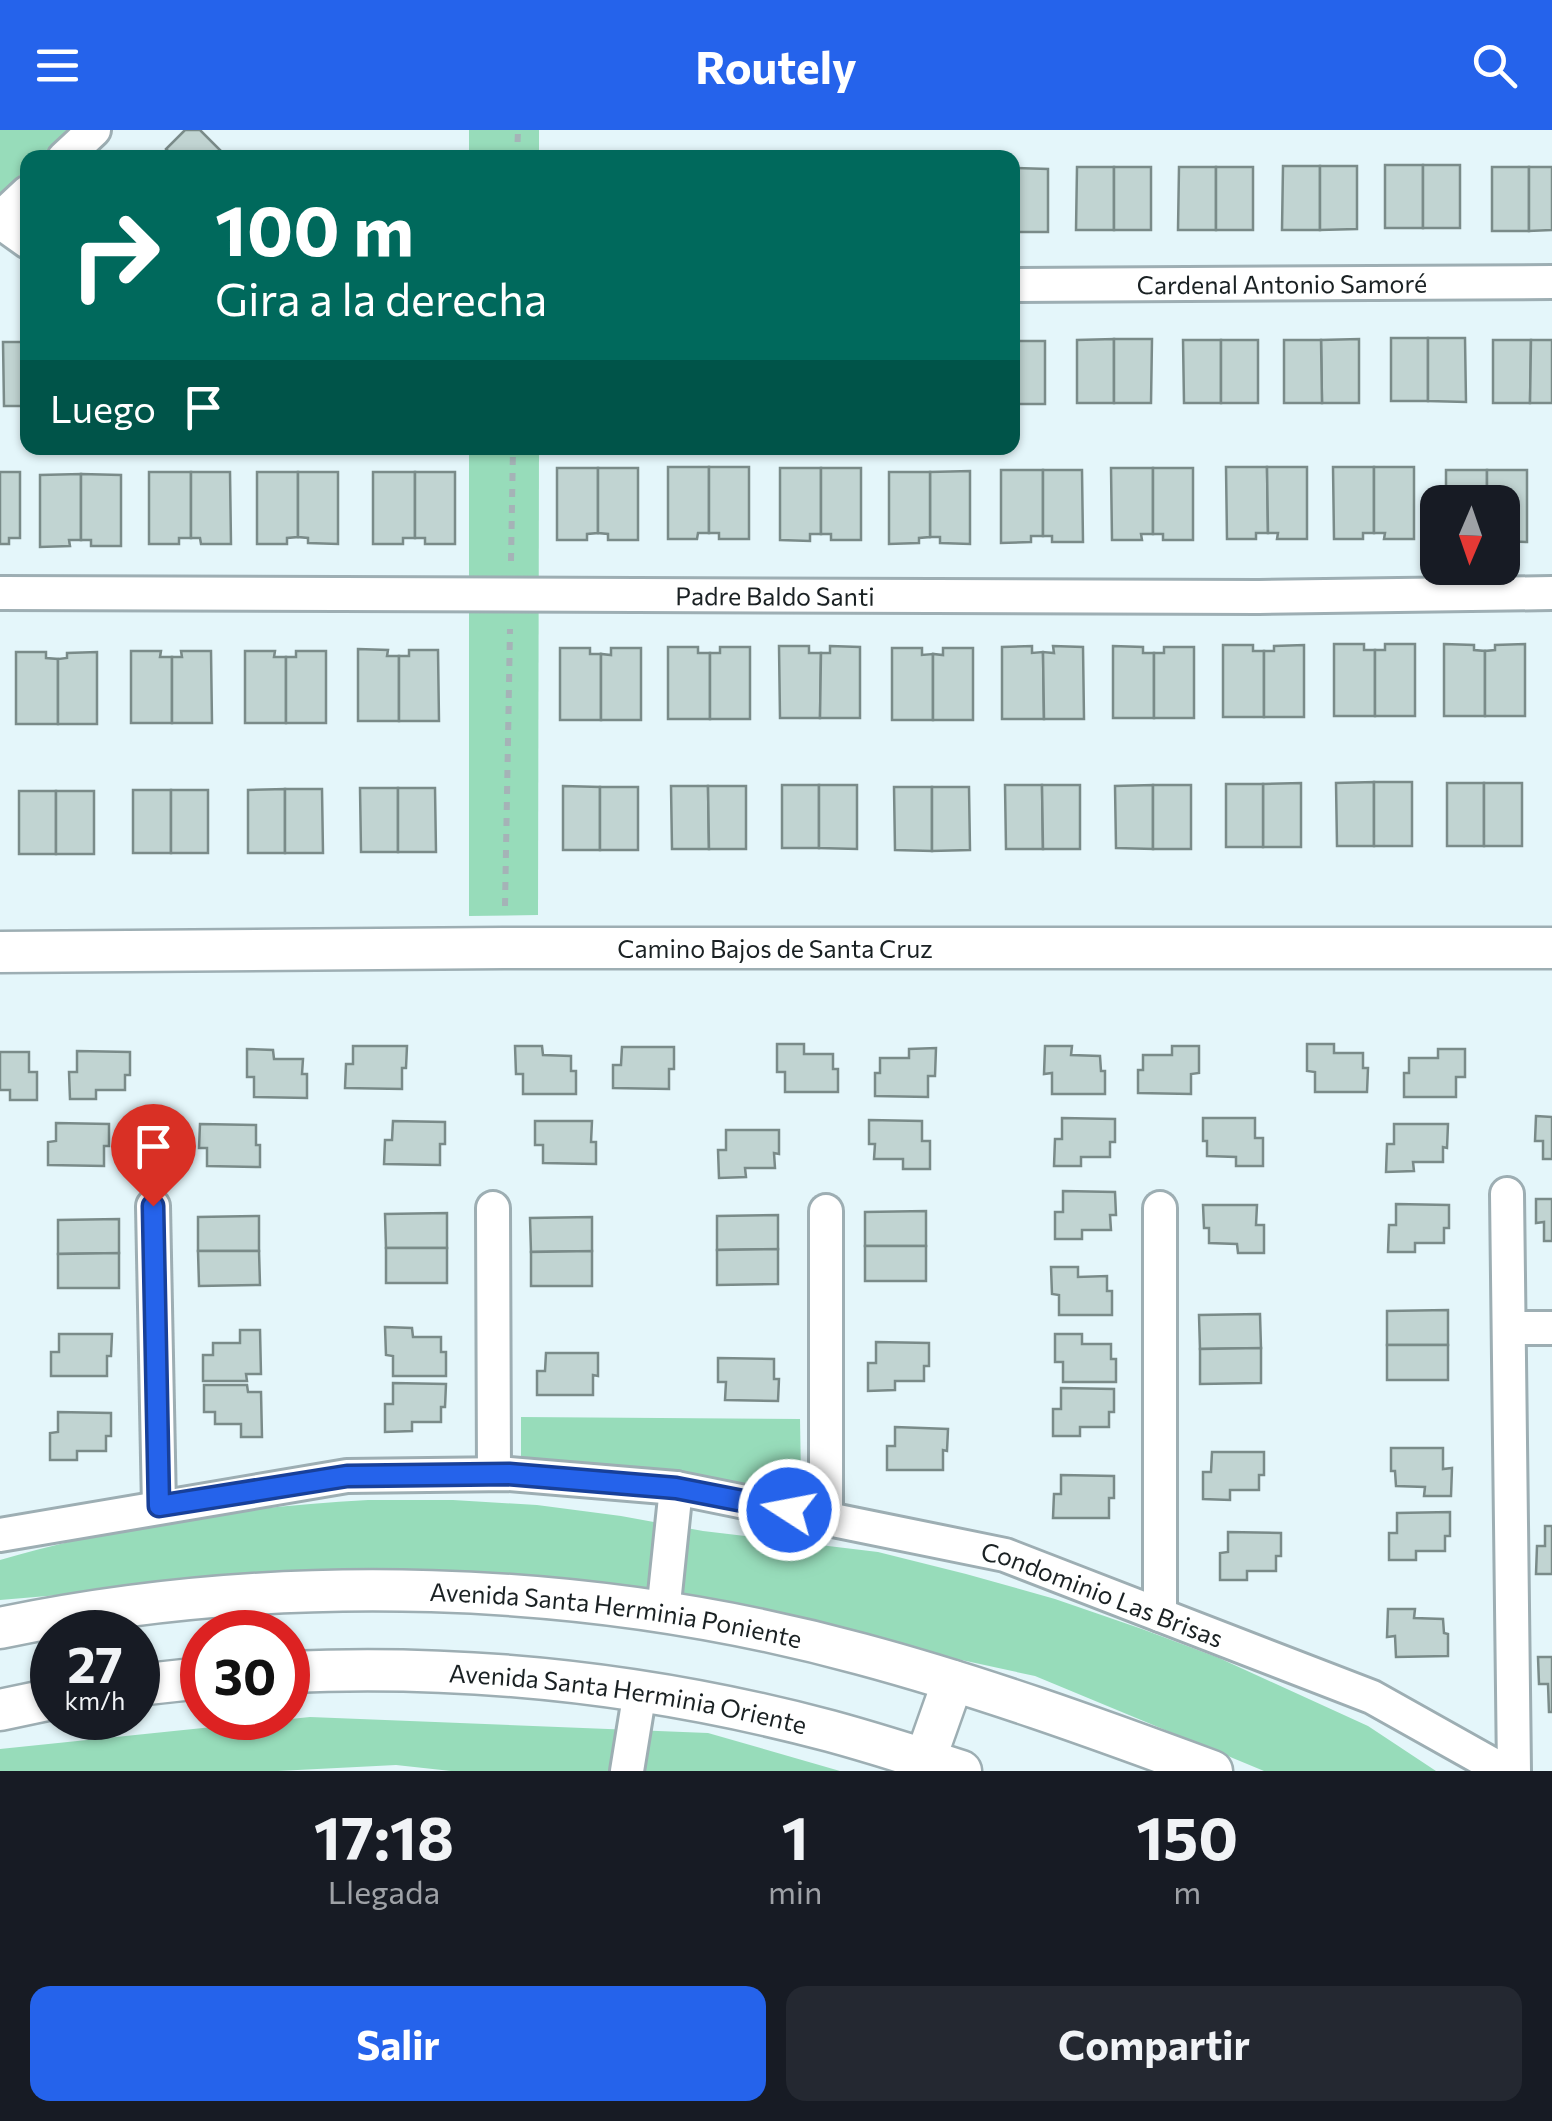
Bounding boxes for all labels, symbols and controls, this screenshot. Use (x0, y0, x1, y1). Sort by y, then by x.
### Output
icon: menu (30, 38, 85, 93)
text: Routely (695, 38, 857, 93)
icon: search (1467, 38, 1522, 93)
text: 100 m (215, 185, 414, 270)
icon: right (50, 190, 180, 320)
street label: Cardenal Antonio Samoré (1137, 268, 1427, 299)
text: Gira a la derecha (215, 270, 547, 325)
icon: arrive (176, 380, 231, 435)
text: Luego (50, 384, 156, 431)
north arrow (1420, 485, 1520, 585)
map controls (1420, 485, 1520, 585)
street label: Padre Baldo Santi (675, 580, 875, 611)
street label: Camino Bajos de Santa Cruz (617, 933, 933, 963)
pin (111, 1104, 196, 1207)
icon: arrive (126, 1119, 181, 1174)
position arrow (737, 1458, 841, 1562)
street label: Condominio Las Brisas (979, 1536, 1228, 1653)
street label: Avenida Santa Herminia Poniente (429, 1576, 805, 1654)
speed limit sign: 30 (180, 1610, 310, 1740)
text: 27 (67, 1632, 123, 1693)
street label: Avenida Santa Herminia Oriente (448, 1657, 810, 1739)
text: km/h (65, 1685, 125, 1715)
text: 17:18 (314, 1799, 454, 1872)
text: 1 (782, 1799, 809, 1872)
text: 150 (1136, 1799, 1238, 1872)
text: Llegada (328, 1871, 440, 1911)
text: min (768, 1871, 822, 1911)
text: m (1173, 1871, 1201, 1911)
button: Salir (30, 1986, 766, 2101)
button: Compartir (786, 1986, 1522, 2101)

